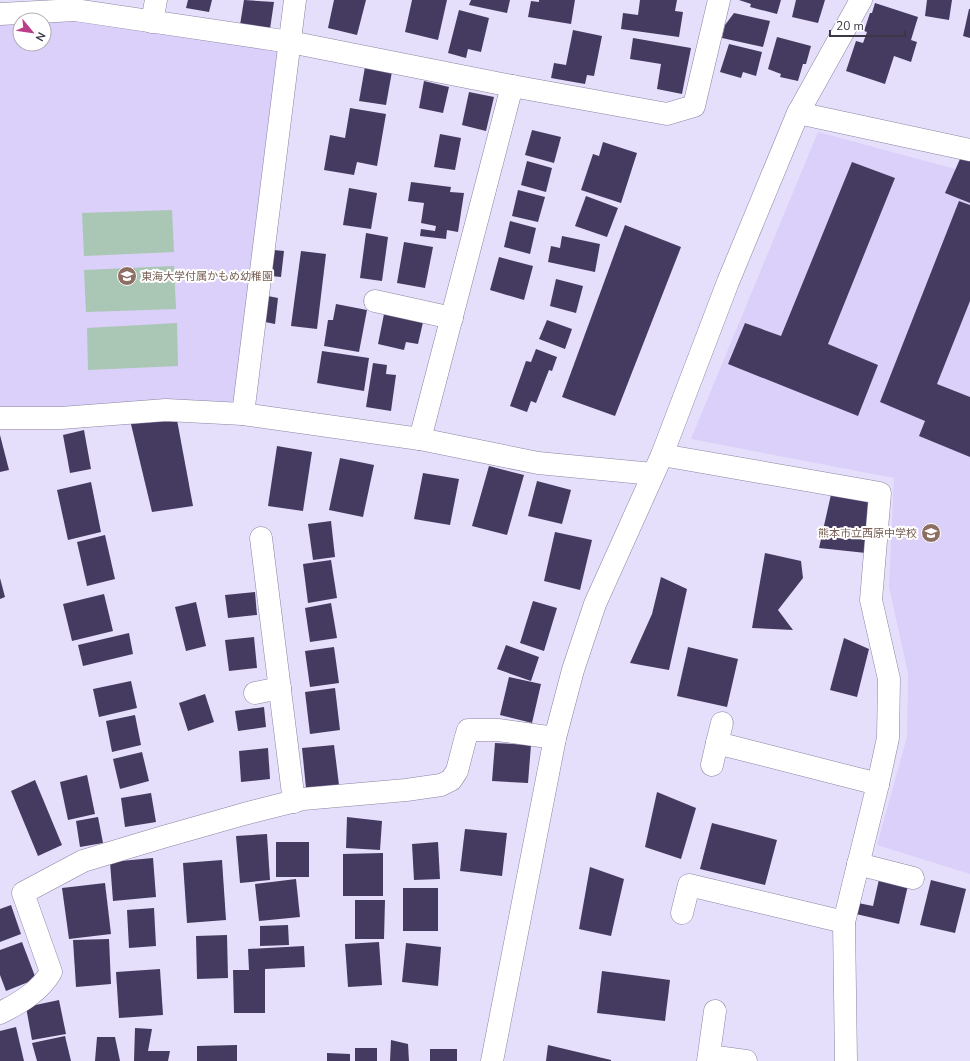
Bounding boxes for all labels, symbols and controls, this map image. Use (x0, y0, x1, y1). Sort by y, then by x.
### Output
north arrow (12, 12, 52, 52)
scale bar (830, 12, 905, 38)
text: 20 m (836, 18, 864, 34)
text: N (32, 29, 49, 44)
school or university icon: 東海大学付属かもめ幼稚園 (116, 265, 138, 287)
place label: 東海大学付属かもめ幼稚園 (141, 269, 273, 284)
school or university icon: 熊本市立西原中学校 (920, 522, 942, 544)
place label: 熊本市立西原中学校 (818, 526, 917, 541)

